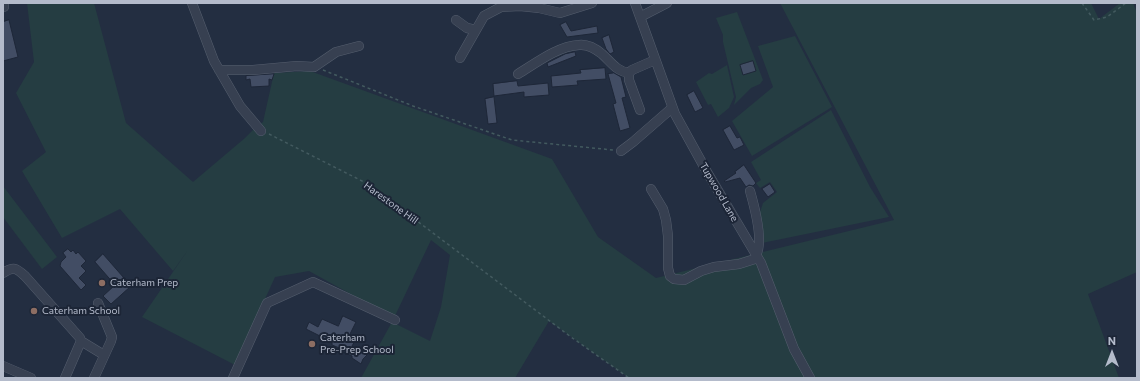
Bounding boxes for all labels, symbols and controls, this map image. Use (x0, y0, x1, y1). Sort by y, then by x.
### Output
street label: Tupwood Lane (697, 160, 741, 224)
street label: Harestone Hill (361, 179, 421, 227)
place label: Caterham Prep (110, 277, 178, 289)
marker: Caterham Prep (97, 278, 107, 288)
place label: Caterham School (42, 305, 120, 317)
marker: Caterham School (29, 306, 39, 316)
place label: Caterham Pre-Prep School (320, 332, 394, 356)
north arrow (1092, 333, 1132, 373)
text: N (1108, 334, 1116, 347)
marker: Caterham Pre-Prep School (307, 339, 317, 349)

